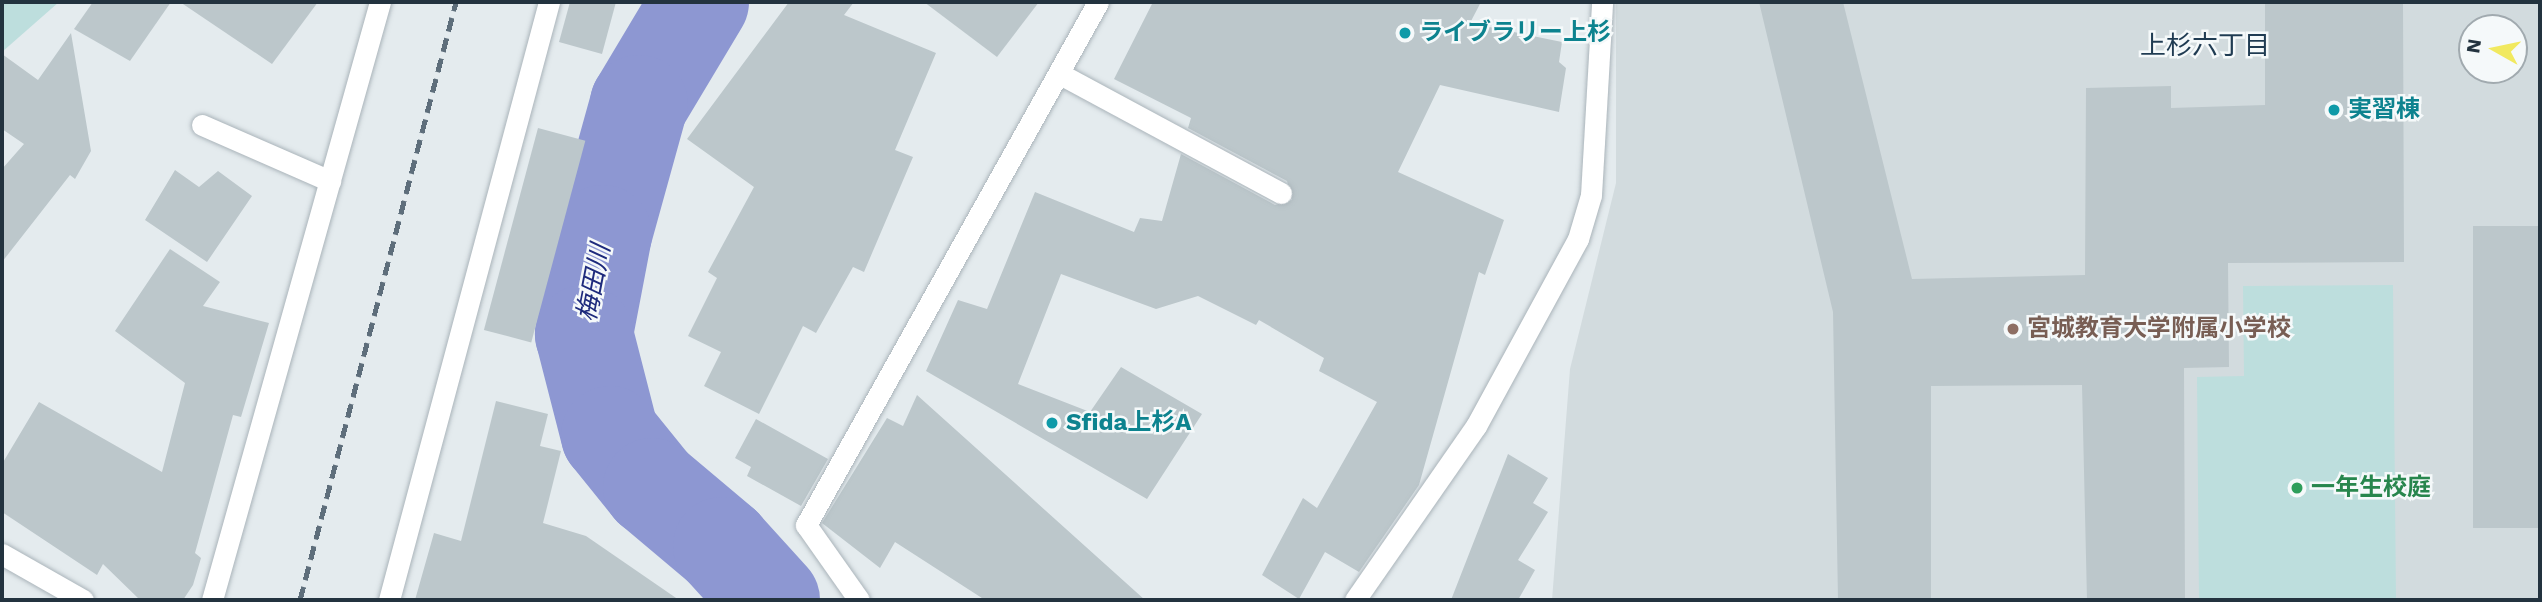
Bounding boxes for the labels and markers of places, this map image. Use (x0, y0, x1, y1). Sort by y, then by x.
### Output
place label: ライブラリー上杉 (1419, 19, 1611, 47)
marker: ライブラリー上杉 (1397, 25, 1413, 41)
place label: 実習棟 (2348, 96, 2420, 124)
marker: 実習棟 (2326, 102, 2342, 118)
place label: 宮城教育大学附属小学校 (2027, 315, 2291, 343)
marker: 宮城教育大学附属小学校 (2005, 321, 2021, 337)
place label: Sfida上杉A (1066, 409, 1192, 437)
marker: Sfida上杉A (1044, 415, 1060, 431)
place label: 一年生校庭 (2311, 474, 2431, 502)
marker: 一年生校庭 (2289, 480, 2305, 496)

